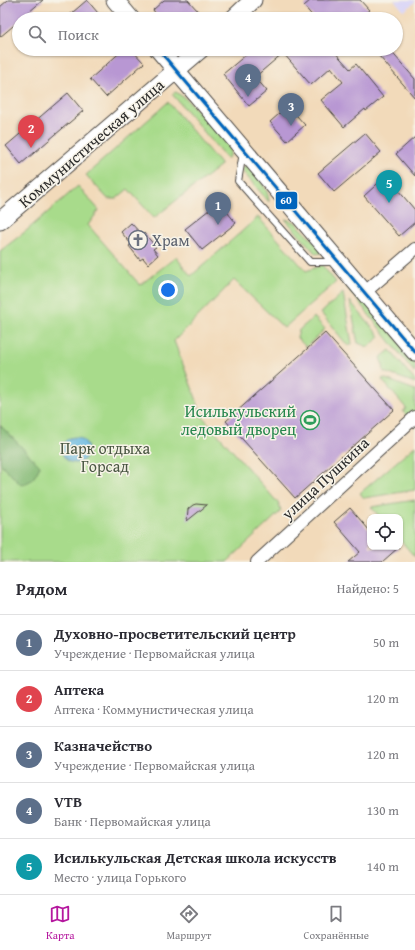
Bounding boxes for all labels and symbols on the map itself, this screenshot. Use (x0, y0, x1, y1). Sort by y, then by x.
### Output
pin: 4 (235, 64, 261, 97)
street label: Коммунистическая улица (13, 73, 169, 213)
pin: 3 (278, 93, 304, 126)
pin: 2 (18, 115, 44, 148)
pin: 5 (376, 170, 402, 203)
line badge: 60 (275, 191, 298, 210)
pin: 1 (205, 192, 231, 225)
text: 60 (280, 192, 292, 208)
place label: Храм (152, 228, 190, 252)
church icon: Храм (127, 229, 149, 251)
your location (158, 280, 178, 300)
place label: Исилькульский ледовый дворец (181, 399, 296, 441)
sports icon: Исилькульский ледовый дворец (299, 409, 321, 431)
street label: улица Пушкина (275, 431, 374, 526)
park label: Парк отдыха Горсад (60, 436, 150, 478)

